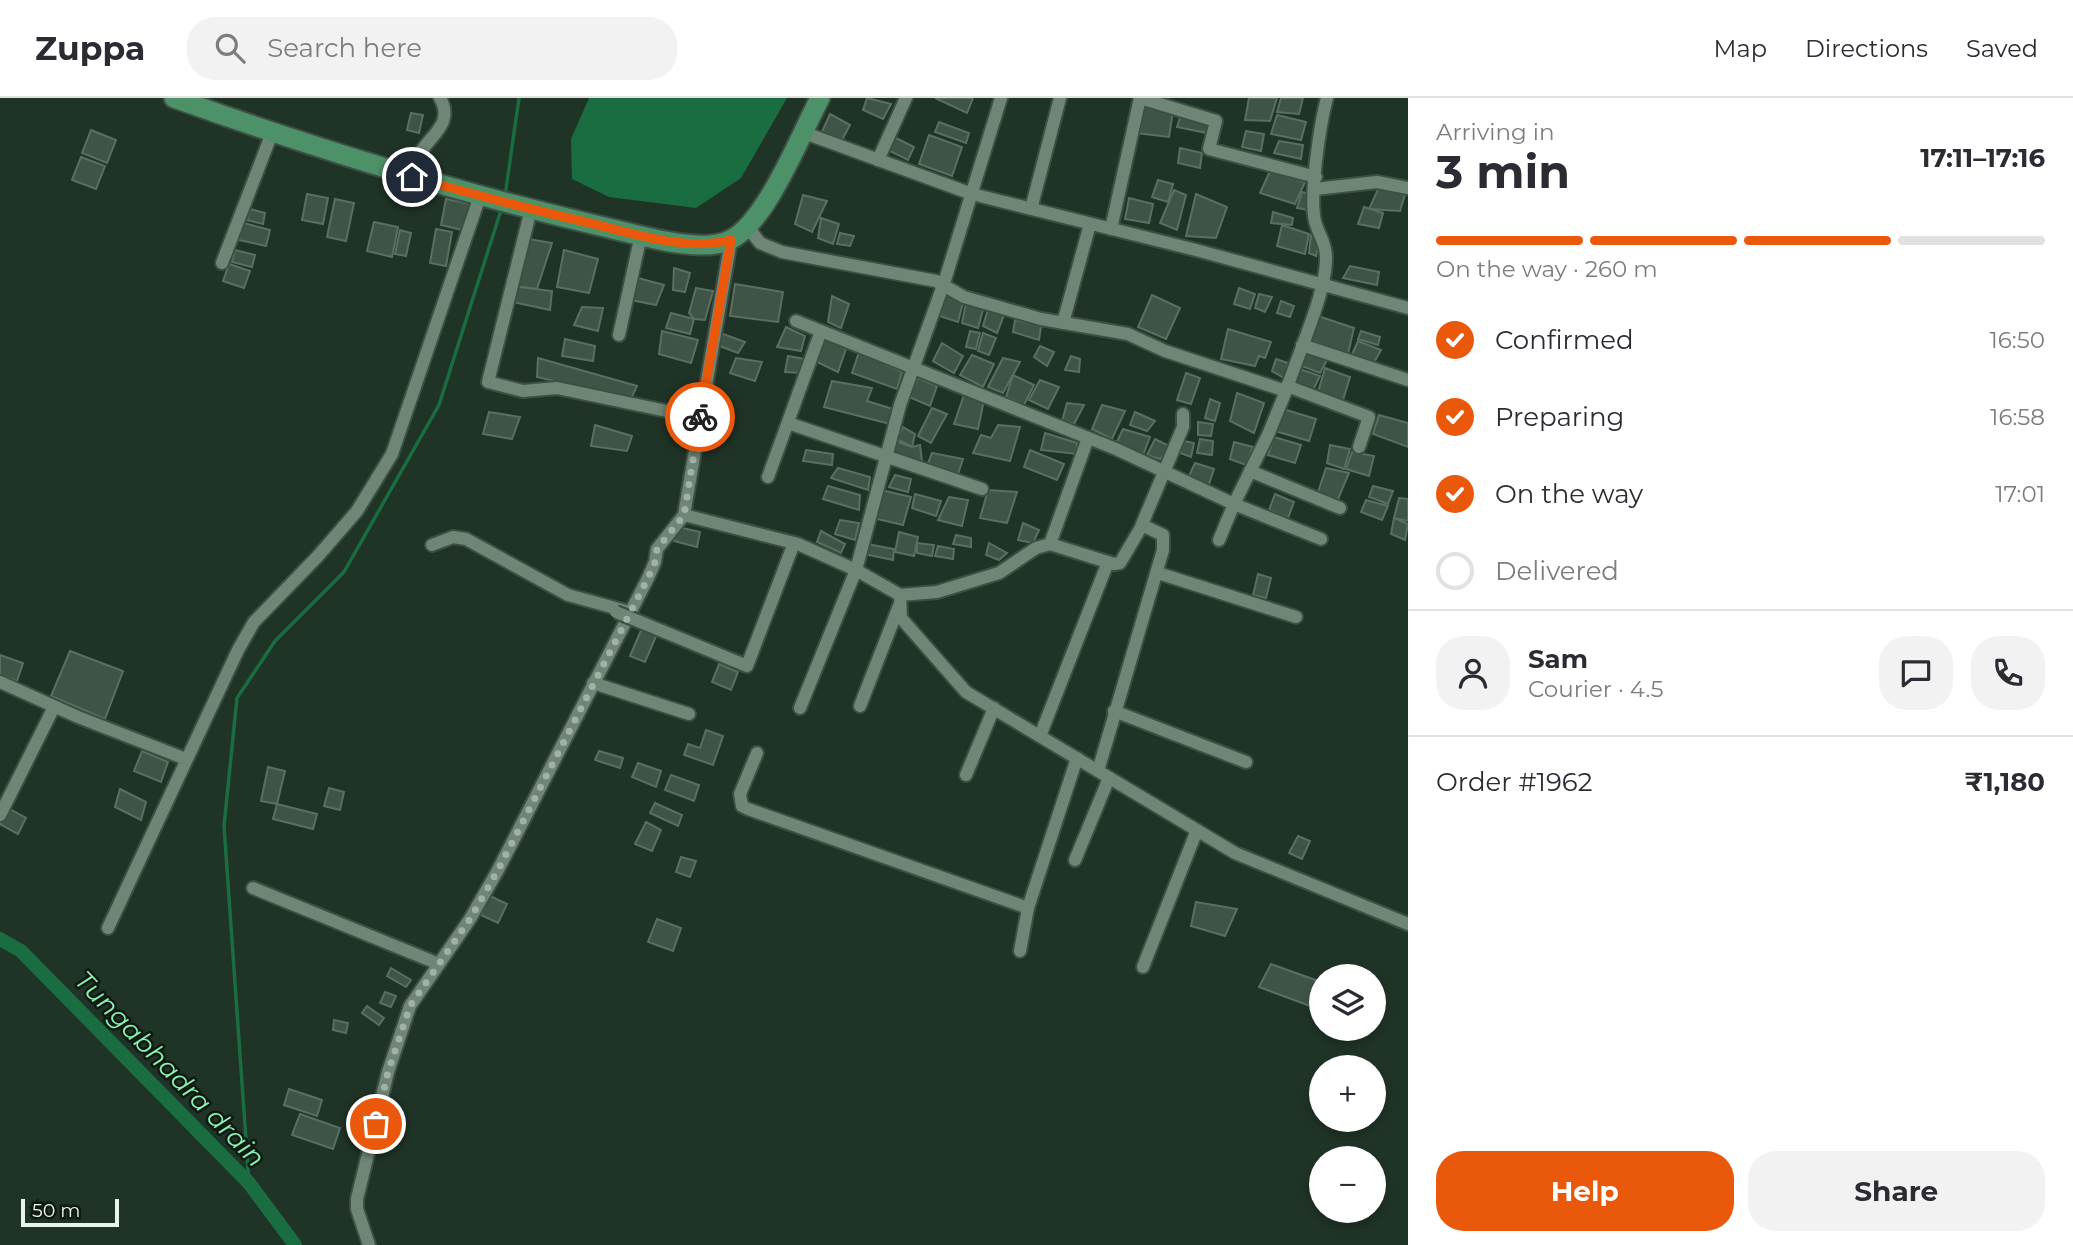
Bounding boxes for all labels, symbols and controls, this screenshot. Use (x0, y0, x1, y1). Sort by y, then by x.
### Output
search box (187, 17, 677, 80)
text: Zuppa (35, 28, 145, 68)
icon: search (211, 29, 249, 67)
text: Search here (267, 32, 422, 64)
text: Map (1714, 34, 1767, 63)
text: Directions (1805, 34, 1928, 63)
text: Saved (1966, 34, 2038, 63)
text: Arriving in (1436, 118, 1555, 146)
text: 17:11–17:16 (1920, 142, 2045, 174)
text: 3 min (1436, 143, 1570, 200)
pin (382, 147, 442, 207)
icon: home (393, 158, 431, 196)
text: On the way · 260 m (1436, 255, 1658, 283)
icon: check (1436, 321, 1474, 359)
text: Confirmed (1495, 324, 1634, 356)
text: 16:50 (1990, 326, 2045, 354)
courier (665, 382, 735, 452)
icon: bike (681, 398, 719, 436)
icon: check (1436, 398, 1474, 436)
text: Preparing (1495, 401, 1624, 433)
text: 16:58 (1990, 403, 2045, 431)
icon: check (1436, 475, 1474, 513)
text: On the way (1495, 478, 1643, 510)
text: 17:01 (1995, 480, 2045, 508)
text: Delivered (1495, 555, 1619, 587)
button: person (1436, 636, 1510, 710)
button: chat (1879, 636, 1953, 710)
button: phone (1971, 636, 2045, 710)
text: Sam (1528, 643, 1588, 675)
text: Courier · 4.5 (1528, 675, 1663, 703)
text: Order #1962 (1436, 766, 1592, 798)
text: ₹1,180 (1964, 766, 2045, 798)
water label: Tungabhadra drain (68, 964, 272, 1174)
map controls (1309, 964, 1386, 1223)
button: layers (1309, 964, 1386, 1041)
button: + (1309, 1055, 1386, 1132)
pin (346, 1094, 406, 1154)
icon: bag (357, 1105, 395, 1143)
button: − (1309, 1146, 1386, 1223)
button: Help (1436, 1151, 1734, 1231)
button: Share (1748, 1151, 2045, 1231)
scale bar (21, 1196, 119, 1228)
text: 50 m (32, 1199, 80, 1222)

